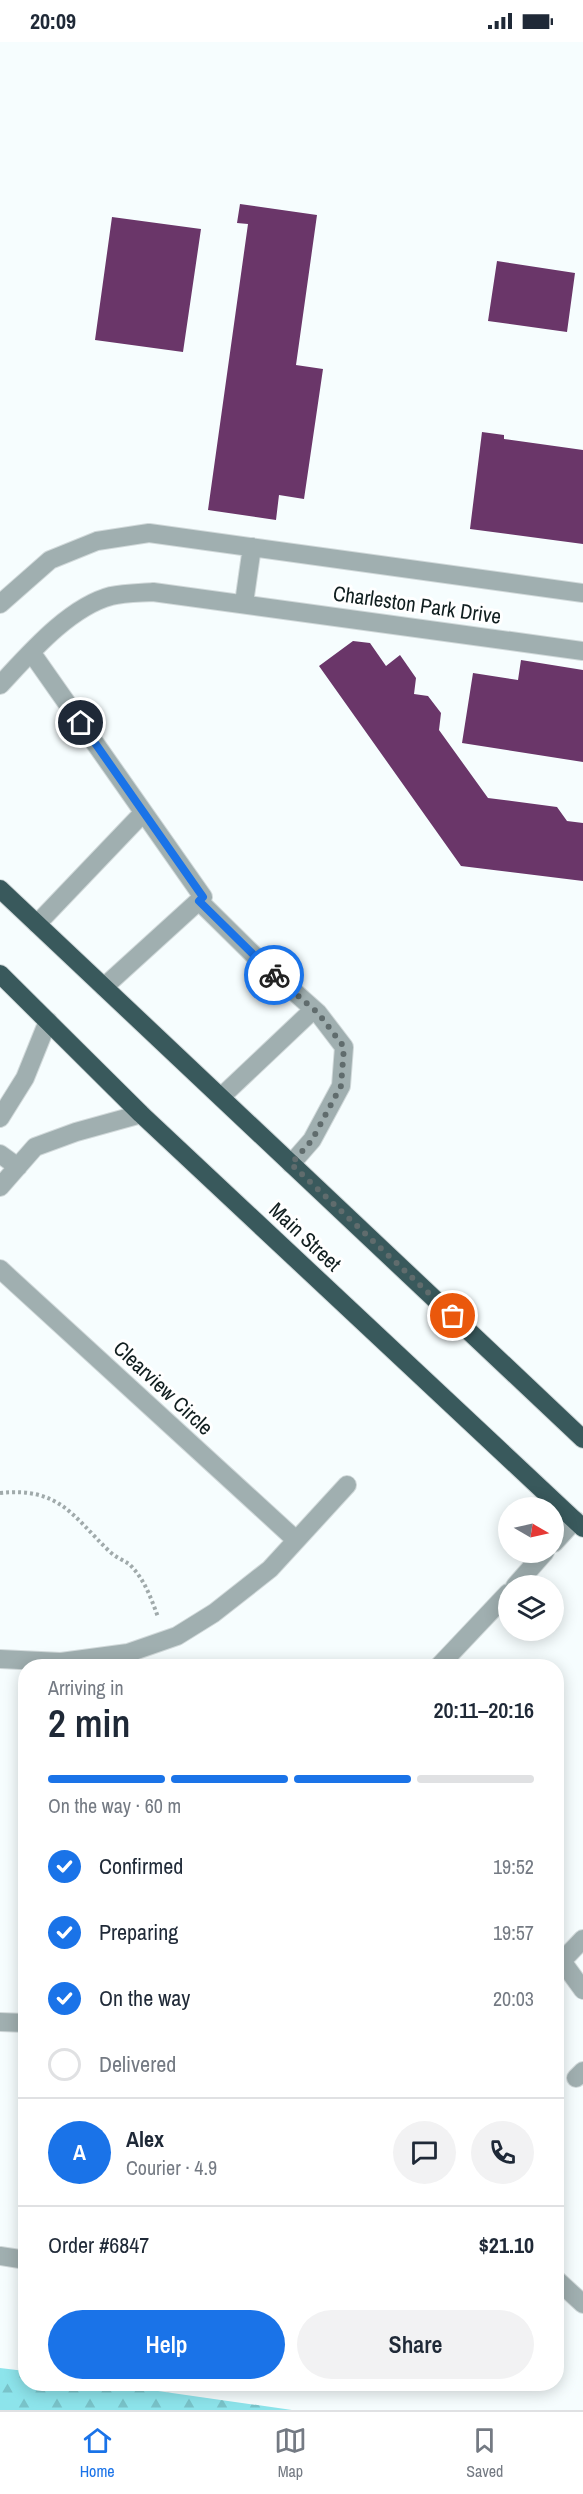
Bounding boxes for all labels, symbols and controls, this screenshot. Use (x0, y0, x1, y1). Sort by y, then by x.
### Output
text: 20:09 (30, 6, 76, 36)
street label: Charleston Park Drive (331, 578, 503, 631)
pin (55, 697, 106, 748)
icon: home (64, 706, 97, 739)
courier (244, 945, 304, 1005)
icon: bike (258, 959, 291, 992)
street label: Main Street (263, 1196, 348, 1278)
pin (427, 1290, 478, 1341)
icon: bag (436, 1299, 469, 1332)
street label: Clearview Circle (107, 1334, 219, 1441)
north arrow (498, 1497, 564, 1563)
map controls (498, 1497, 564, 1641)
button: layers (498, 1575, 564, 1641)
text: Arriving in (48, 1674, 124, 1701)
text: 20:11–20:16 (433, 1695, 534, 1725)
text: 2 min (48, 1697, 130, 1749)
text: On the way · 60 m (48, 1792, 181, 1819)
icon: check (48, 1850, 81, 1883)
text: Confirmed (99, 1851, 183, 1881)
text: 19:52 (493, 1853, 534, 1880)
icon: check (48, 1916, 81, 1949)
text: Preparing (99, 1917, 178, 1947)
text: 19:57 (493, 1919, 534, 1946)
icon: check (48, 1982, 81, 2015)
text: On the way (99, 1983, 190, 2013)
text: 20:03 (493, 1985, 534, 2012)
text: Delivered (99, 2049, 176, 2079)
button: chat (393, 2121, 456, 2184)
button: phone (471, 2121, 534, 2184)
text: Alex (126, 2124, 164, 2154)
text: A (73, 2137, 86, 2167)
text: Courier · 4.9 (126, 2154, 217, 2181)
text: Order #6847 (48, 2230, 149, 2260)
text: $21.10 (479, 2230, 534, 2260)
button: Help (48, 2310, 285, 2379)
button: Share (297, 2310, 534, 2379)
tab: Home (80, 2424, 115, 2482)
tab: Map (274, 2424, 307, 2482)
tab: Saved (466, 2424, 503, 2482)

